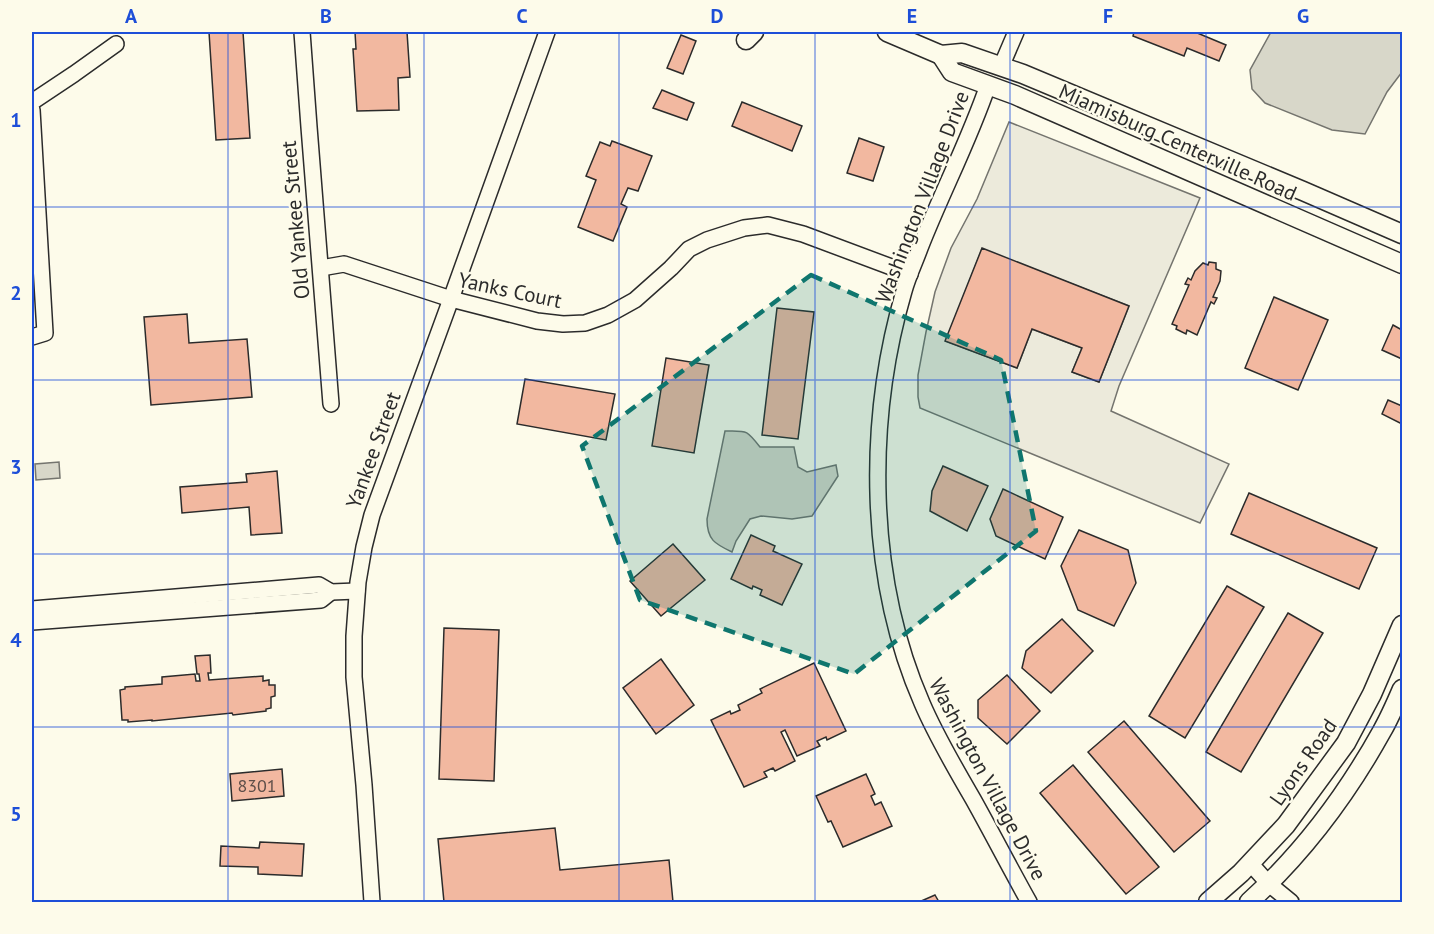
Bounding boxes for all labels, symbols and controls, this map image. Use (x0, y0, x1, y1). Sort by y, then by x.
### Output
text: A (125, 3, 138, 29)
text: B (320, 3, 332, 29)
text: C (516, 3, 528, 29)
text: D (711, 3, 724, 29)
text: E (907, 3, 917, 29)
text: F (1103, 3, 1113, 29)
text: G (1297, 3, 1309, 29)
street label: Miamisburg Centerville Road (1055, 77, 1301, 207)
street label: Washington Village Drive (869, 87, 975, 307)
text: 1 (10, 107, 22, 133)
street label: Old Yankee Street (275, 140, 315, 300)
street label: Yanks Court (456, 266, 564, 314)
text: 2 (10, 280, 22, 306)
street label: Yankee Street (339, 388, 407, 512)
text: 3 (10, 454, 22, 480)
text: 4 (10, 627, 22, 653)
street label: Washington Village Drive (923, 673, 1053, 885)
street label: Lyons Road (1263, 713, 1343, 811)
house number: 8301 (237, 774, 277, 797)
text: 5 (10, 801, 22, 827)

